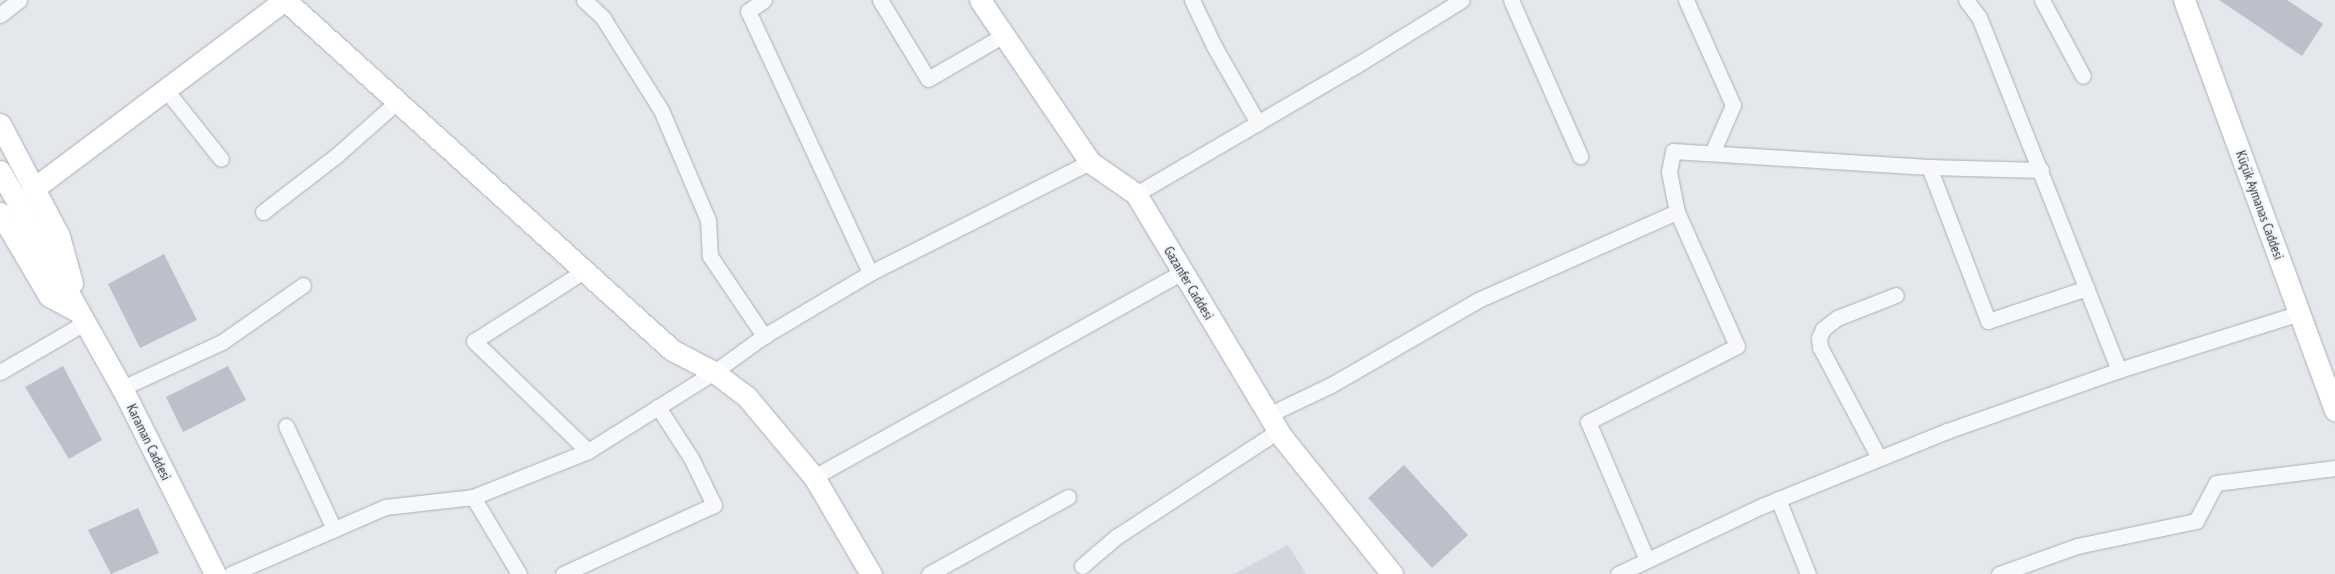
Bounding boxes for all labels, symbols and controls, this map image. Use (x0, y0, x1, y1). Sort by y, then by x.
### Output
street label: Küçük Aymanas Caddesi (2232, 148, 2288, 262)
street label: Gazanfer Caddesi (1160, 243, 1218, 323)
street label: Karaman Caddesi (123, 401, 175, 483)

